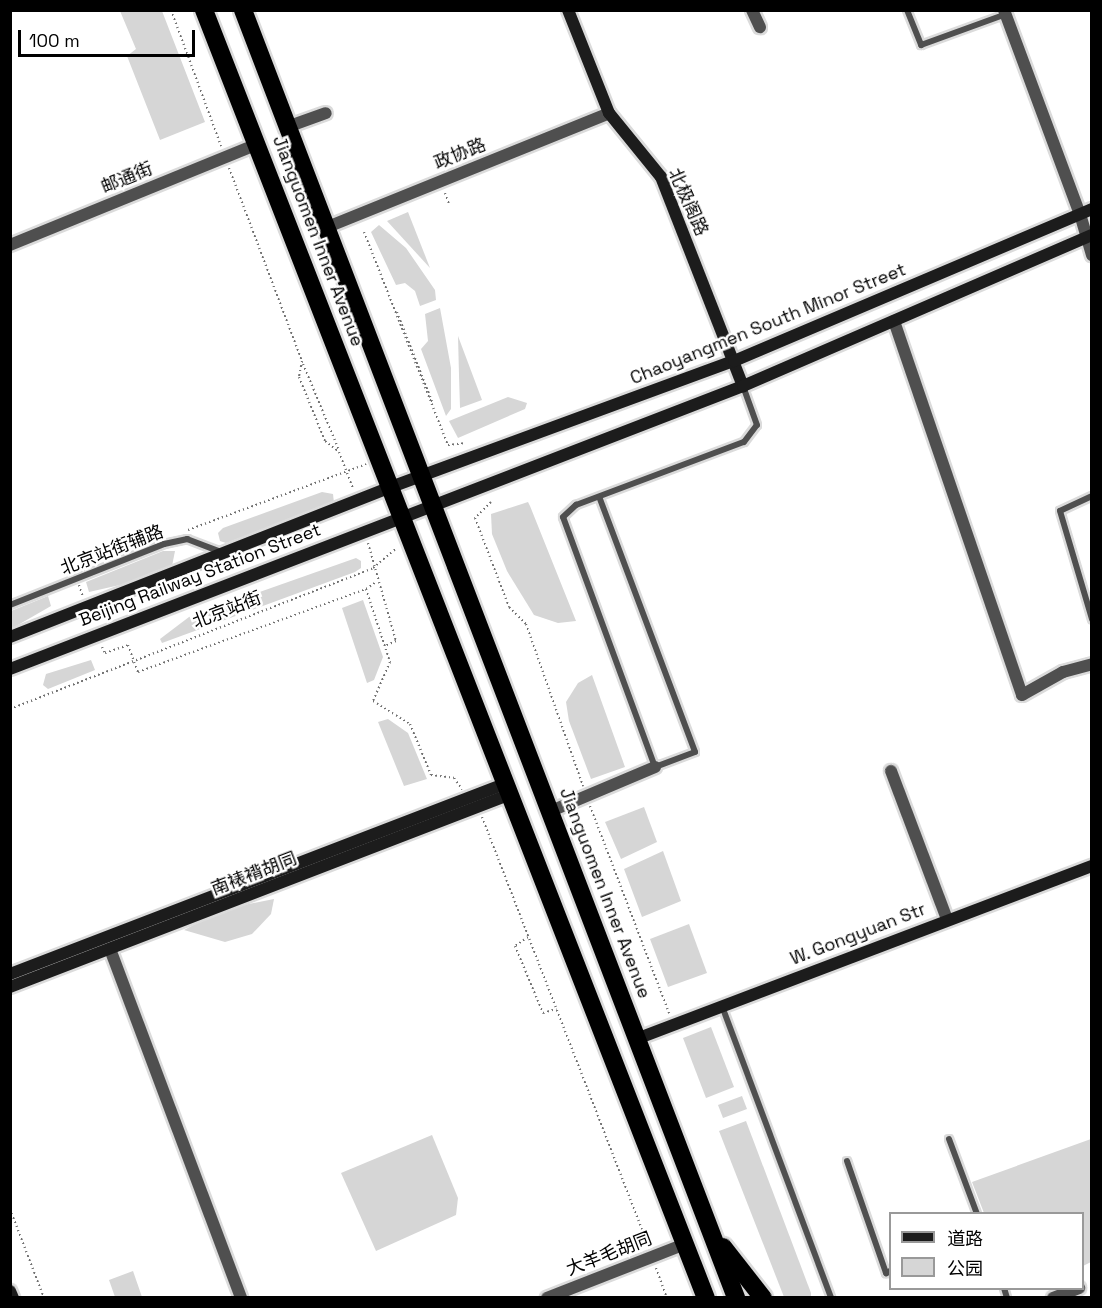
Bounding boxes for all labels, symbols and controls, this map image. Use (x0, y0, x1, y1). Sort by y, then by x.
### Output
scale bar (21, 18, 198, 56)
text: 100 m (29, 29, 80, 52)
street label: Jianguomen Inner Avenue (268, 133, 368, 349)
street label: 政协路 (431, 134, 489, 174)
street label: 邮通街 (98, 158, 156, 198)
street label: 北极阁路 (663, 165, 713, 239)
street label: Chaoyangmen South Minor Street (627, 259, 909, 389)
street label: Beijing Railway Station Street (76, 519, 324, 631)
street label: 北京站街辅路 (58, 521, 166, 579)
street label: 北京站街 (190, 587, 264, 633)
street label: Jianguomen Inner Avenue (555, 785, 655, 1001)
street label: 南裱褙胡同 (208, 848, 300, 900)
street label: W. Gongyuan Str (787, 898, 929, 970)
legend (889, 1212, 1084, 1290)
text: 道路 (947, 1227, 983, 1250)
street label: 大羊毛胡同 (563, 1228, 655, 1280)
text: 公园 (947, 1257, 983, 1280)

